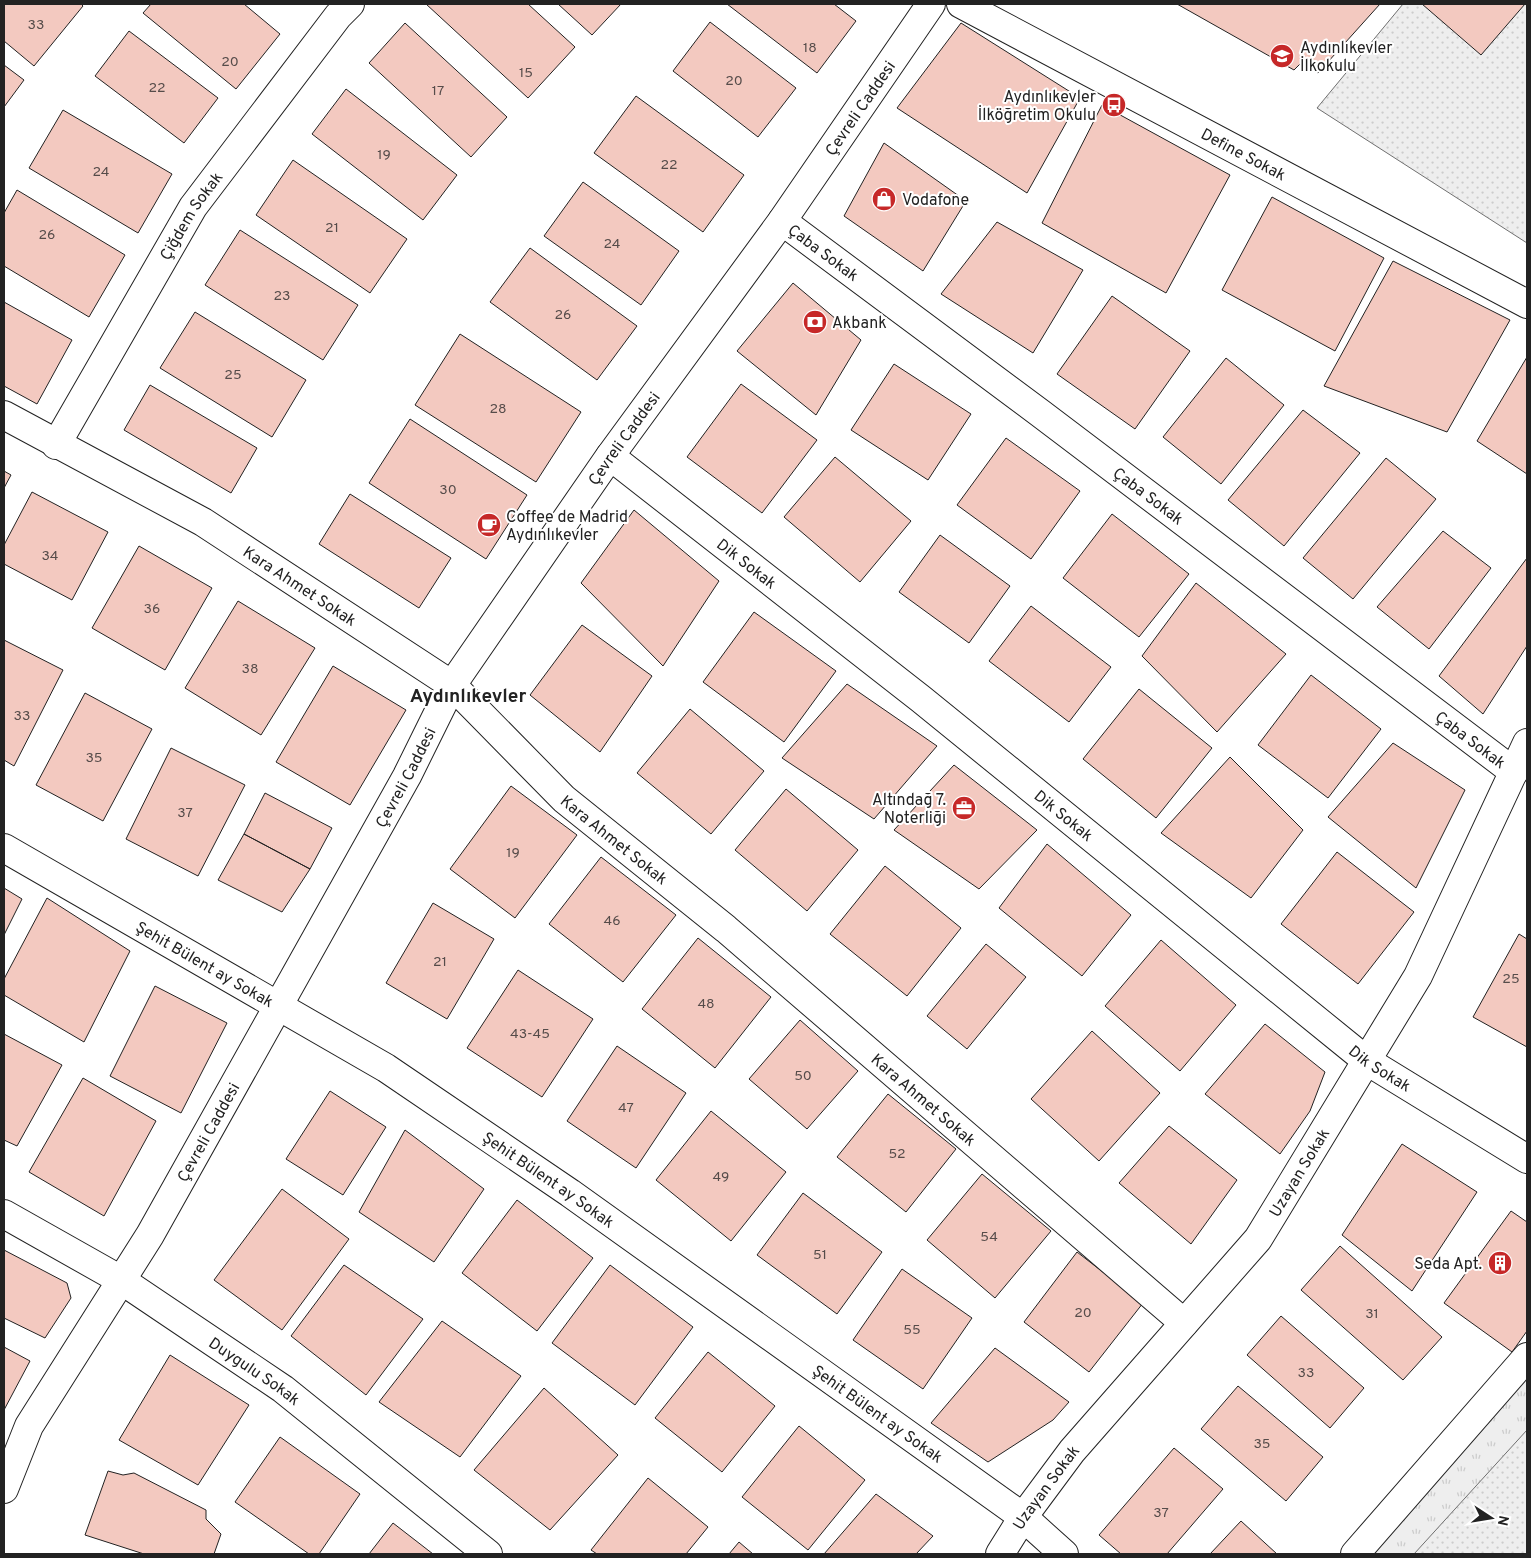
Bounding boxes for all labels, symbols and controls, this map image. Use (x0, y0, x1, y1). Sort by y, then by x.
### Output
house number: 33 (28, 17, 44, 34)
place label: Aydınlıkevler İlkokulu (1300, 39, 1393, 77)
house number: 18 (803, 40, 817, 57)
school or university icon: Aydınlıkevler İlkokulu (1269, 43, 1295, 69)
house number: 20 (221, 54, 239, 71)
street label: Çevreli Caddesi (822, 58, 901, 160)
house number: 15 (519, 65, 533, 82)
house number: 20 (725, 73, 743, 90)
house number: 22 (148, 80, 166, 97)
house number: 17 (432, 83, 444, 100)
place label: Aydınlıkevler İlköğretim Okulu (978, 88, 1096, 126)
bus stop icon: Aydınlıkevler İlköğretim Okulu (1101, 92, 1127, 118)
street label: Define Sokak (1197, 125, 1289, 186)
house number: 19 (377, 147, 391, 164)
house number: 22 (660, 157, 678, 174)
house number: 24 (92, 164, 110, 181)
street label: Çiğdem Sokak (156, 168, 228, 265)
shop icon: Vodafone (871, 186, 897, 212)
place label: Vodafone (902, 191, 969, 211)
house number: 21 (325, 220, 339, 237)
street label: Çaba Sokak (783, 221, 862, 287)
house number: 26 (39, 227, 55, 244)
house number: 24 (603, 236, 621, 253)
house number: 23 (274, 288, 291, 305)
house number: 26 (555, 307, 571, 324)
bank icon: Akbank (802, 309, 828, 335)
place label: Akbank (832, 314, 887, 334)
house number: 25 (224, 367, 242, 384)
street label: Çevreli Caddesi (585, 389, 666, 490)
house number: 28 (489, 401, 507, 418)
street label: Çaba Sokak (1108, 464, 1187, 530)
house number: 30 (439, 482, 457, 499)
place label: Coffee de Madrid Aydınlıkevler (506, 508, 628, 546)
cafe icon: Coffee de Madrid Aydınlıkevler (476, 512, 502, 538)
street label: Dik Sokak (712, 535, 780, 594)
street label: Kara Ahmet Sokak (238, 543, 360, 632)
house number: 34 (41, 548, 59, 565)
house number: 36 (144, 601, 160, 618)
house number: 38 (242, 661, 258, 678)
district label: Aydınlıkevler (410, 685, 526, 709)
house number: 33 (14, 708, 30, 725)
street label: Çaba Sokak (1430, 708, 1509, 774)
street label: Çevreli Caddesi (372, 725, 441, 832)
house number: 35 (85, 750, 103, 767)
street label: Dik Sokak (1029, 787, 1097, 847)
place label: Altındağ 7. Noterliği (872, 791, 946, 829)
street label: Kara Ahmet Sokak (555, 792, 671, 890)
office icon: Altındağ 7. Noterliği (951, 795, 977, 821)
house number: 37 (177, 805, 193, 822)
house number: 19 (506, 845, 520, 862)
house number: 46 (603, 913, 621, 930)
street label: Şehit Bülent ay Sokak (132, 918, 277, 1013)
house number: 21 (433, 954, 447, 971)
house number: 25 (1502, 971, 1520, 988)
house number: 48 (697, 996, 715, 1013)
house number: 43-45 (510, 1026, 550, 1043)
street label: Dik Sokak (1344, 1042, 1414, 1097)
street label: Kara Ahmet Sokak (866, 1050, 979, 1151)
house number: 50 (794, 1068, 812, 1085)
street label: Çevreli Caddesi (174, 1080, 245, 1186)
house number: 47 (618, 1100, 634, 1117)
street label: Uzayan Sokak (1266, 1125, 1335, 1221)
street label: Şehit Bülent ay Sokak (478, 1128, 617, 1233)
house number: 52 (888, 1146, 906, 1163)
house number: 49 (713, 1169, 729, 1186)
house number: 54 (980, 1229, 998, 1246)
house number: 51 (813, 1247, 827, 1264)
building icon: Seda Apt. (1487, 1250, 1513, 1276)
place label: Seda Apt. (1414, 1255, 1482, 1275)
house number: 20 (1074, 1305, 1092, 1322)
house number: 31 (1365, 1306, 1379, 1323)
house number: 55 (903, 1322, 921, 1339)
street label: Duygulu Sokak (204, 1334, 303, 1411)
street label: Şehit Bülent ay Sokak (808, 1361, 946, 1468)
house number: 33 (1298, 1365, 1314, 1382)
house number: 35 (1253, 1436, 1271, 1453)
street label: Uzayan Sokak (1009, 1442, 1085, 1534)
north arrow (1466, 1493, 1516, 1543)
house number: 37 (1153, 1505, 1169, 1522)
text: N (1493, 1514, 1512, 1527)

